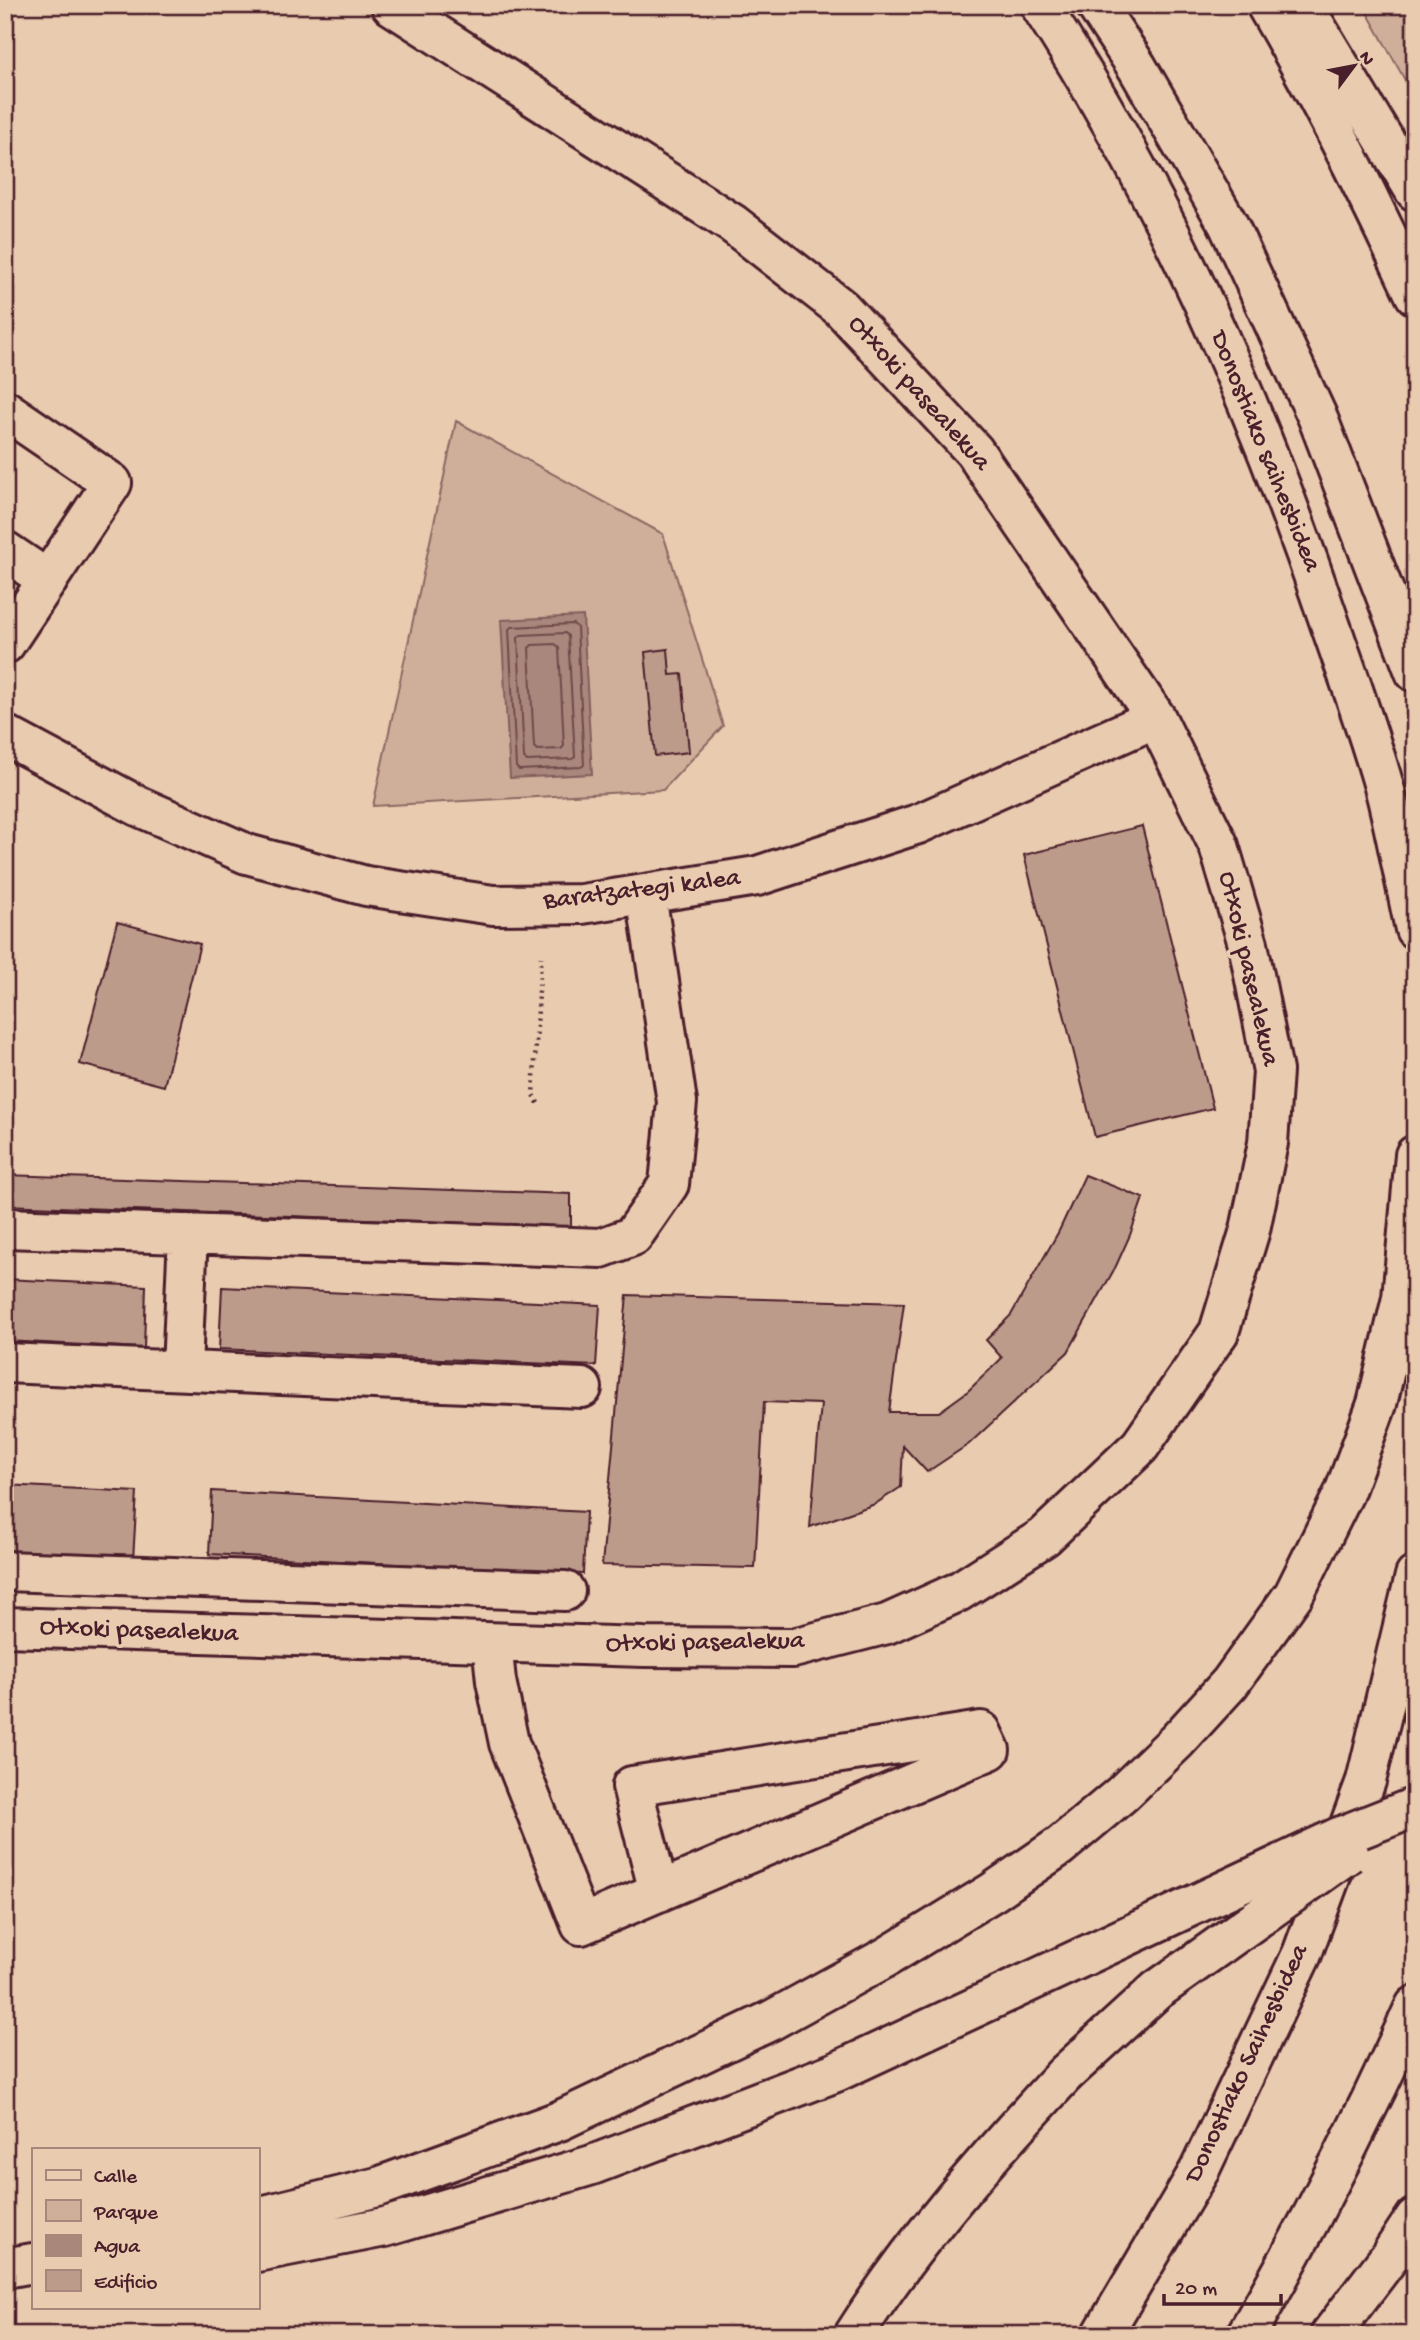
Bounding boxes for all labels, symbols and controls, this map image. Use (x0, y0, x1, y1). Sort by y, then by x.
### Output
north arrow (1318, 32, 1388, 102)
text: N (1352, 47, 1378, 70)
street label: Otxoki pasealekua (840, 310, 997, 479)
street label: Donostiako saihesbidea (1201, 325, 1327, 578)
street label: Baratzategi kalea (541, 863, 744, 919)
street label: Otxoki pasealekua (1210, 869, 1285, 1071)
street label: Otxoki pasealekua (39, 1613, 240, 1651)
street label: Otxoki pasealekua (605, 1627, 806, 1661)
street label: Donostiako Saihesbidea (1178, 1939, 1318, 2190)
legend (32, 2148, 259, 2308)
text: Calle (94, 2166, 138, 2191)
text: Parque (93, 2202, 159, 2227)
text: Agua (94, 2236, 141, 2261)
scale bar (1164, 2263, 1282, 2307)
text: Edificio (94, 2272, 158, 2297)
text: 20 m (1175, 2278, 1217, 2303)

